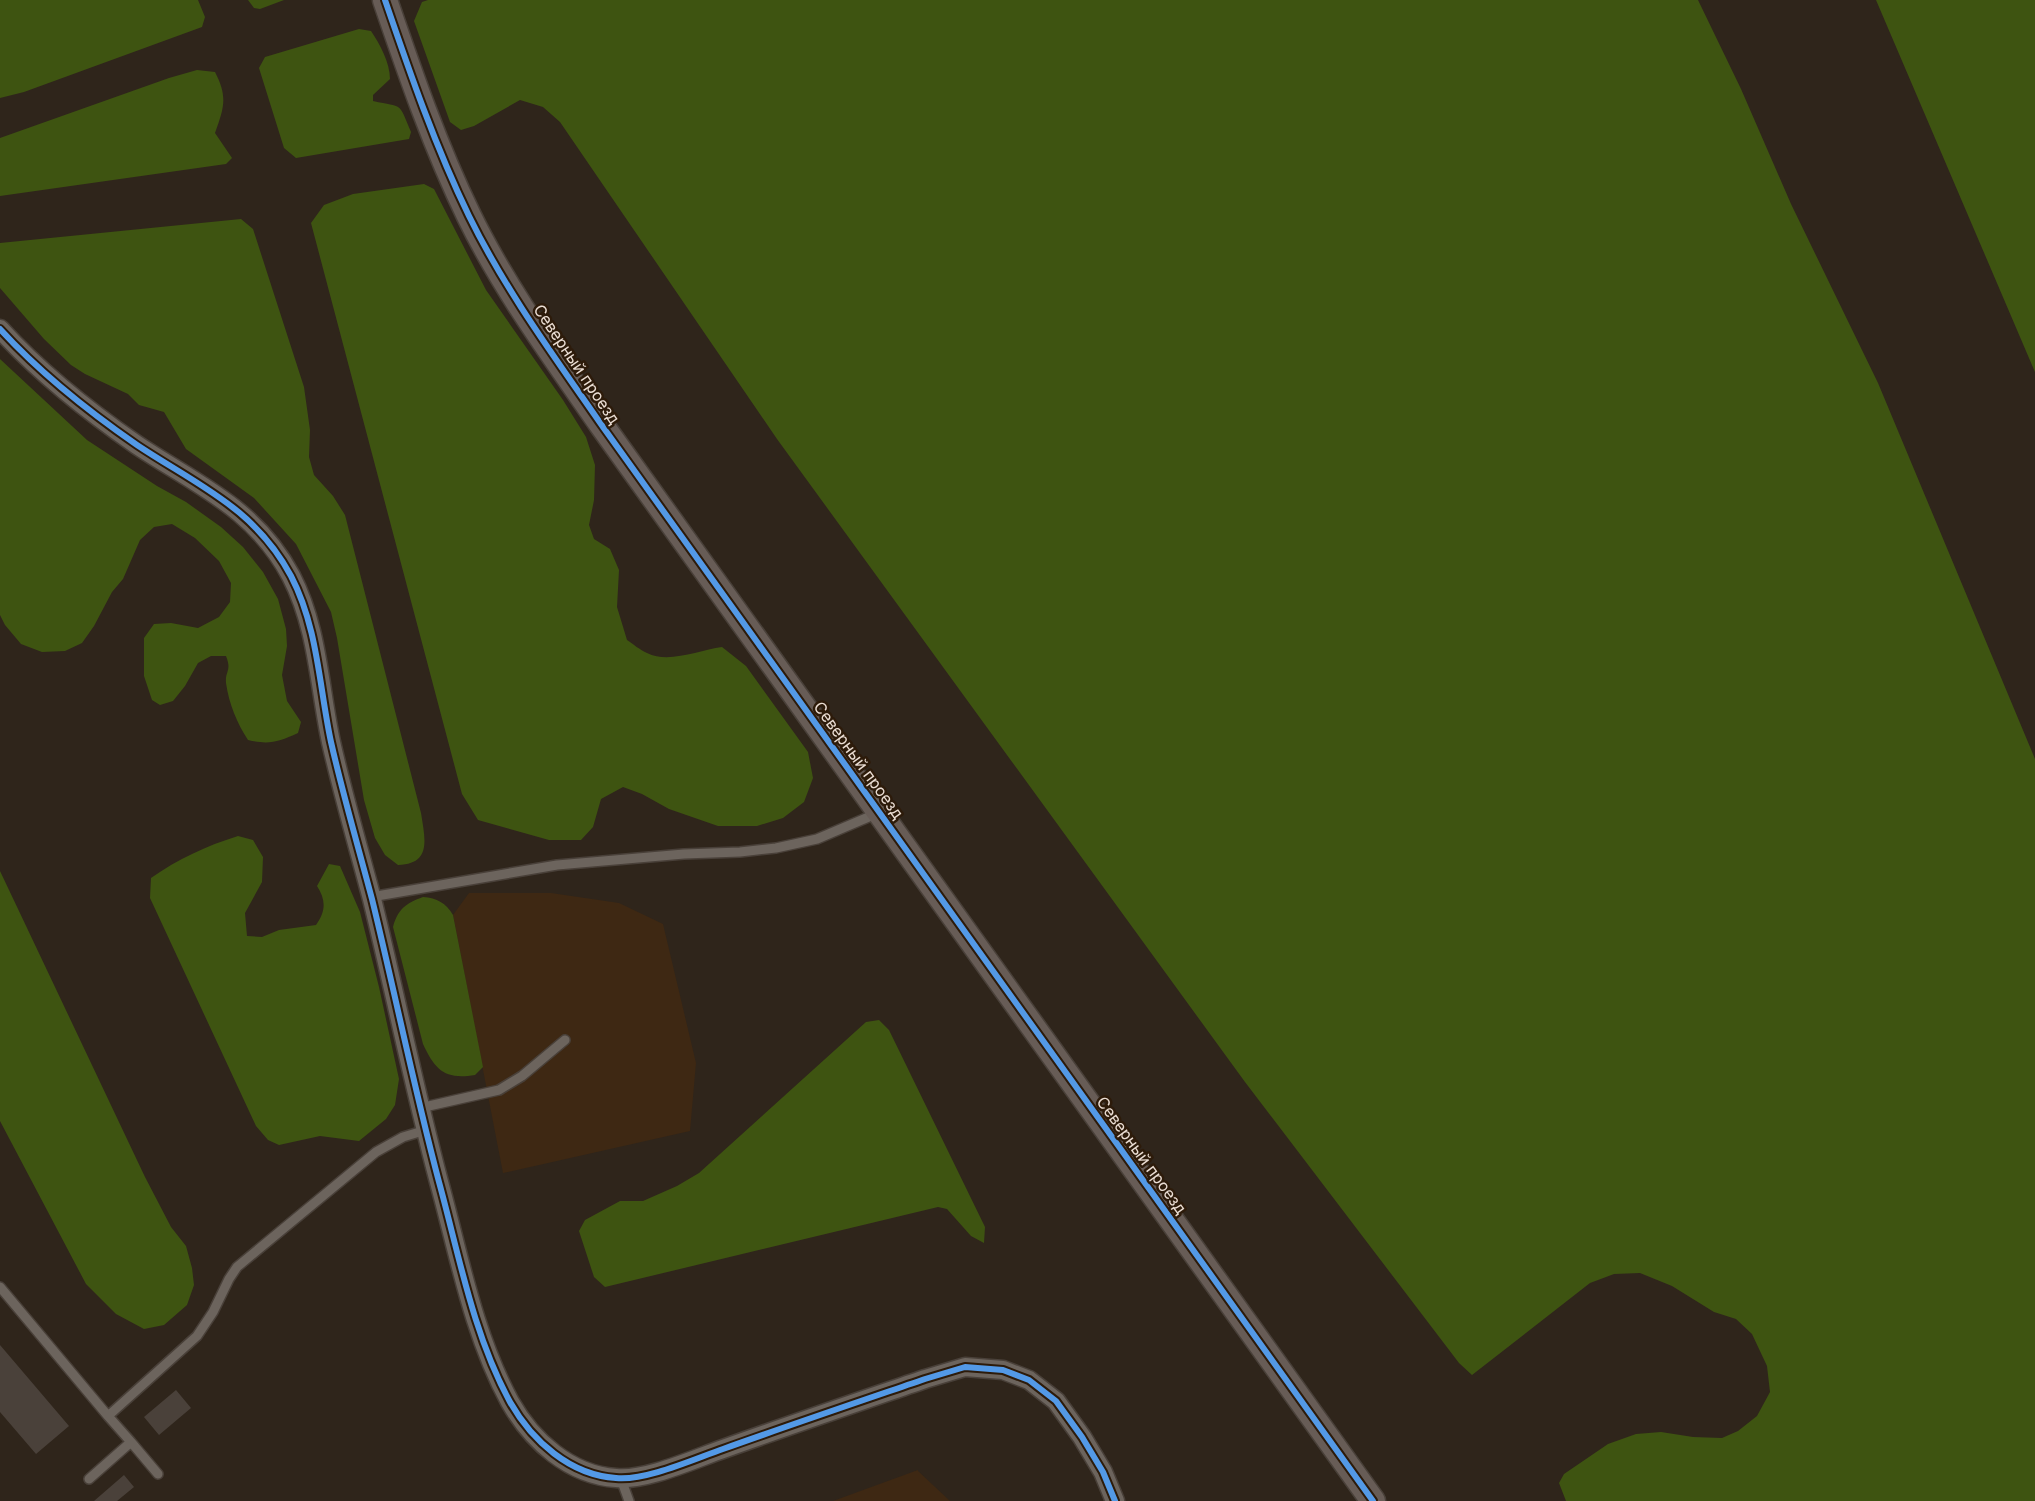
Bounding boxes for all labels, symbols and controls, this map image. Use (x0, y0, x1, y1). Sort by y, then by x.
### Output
street label: Северный проезд (529, 300, 625, 428)
street label: Северный проезд (810, 697, 908, 823)
street label: Северный проезд (1093, 1092, 1191, 1218)

